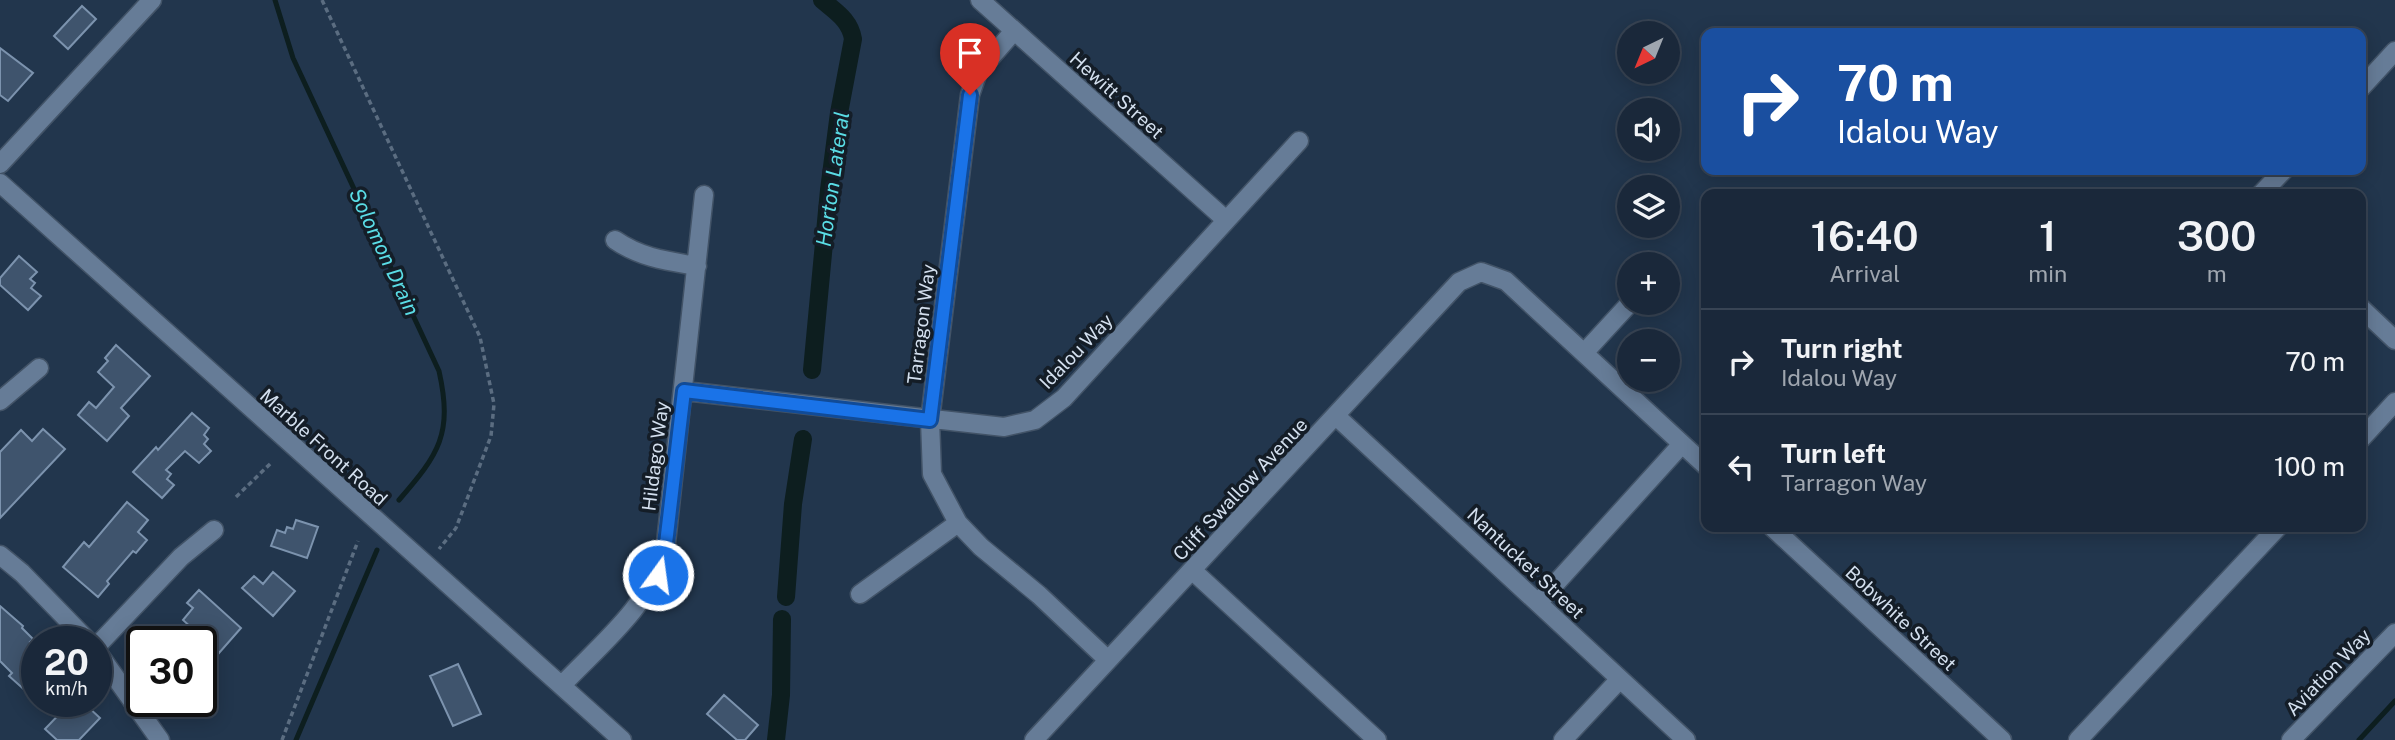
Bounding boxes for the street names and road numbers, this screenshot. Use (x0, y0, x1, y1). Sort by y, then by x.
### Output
street label: Hewitt Street (1066, 47, 1168, 143)
street label: Tarragon Way (903, 263, 939, 385)
street label: Idalou Way (1035, 309, 1117, 393)
street label: Marble Front Road (256, 384, 392, 510)
street label: Hildago Way (637, 400, 673, 512)
street label: Cliff Swallow Avenue (1168, 413, 1312, 565)
street label: Nantucket Street (1463, 503, 1589, 623)
street label: Bobwhite Street (1841, 561, 1961, 675)
street label: Aviation Way (2281, 624, 2375, 720)

